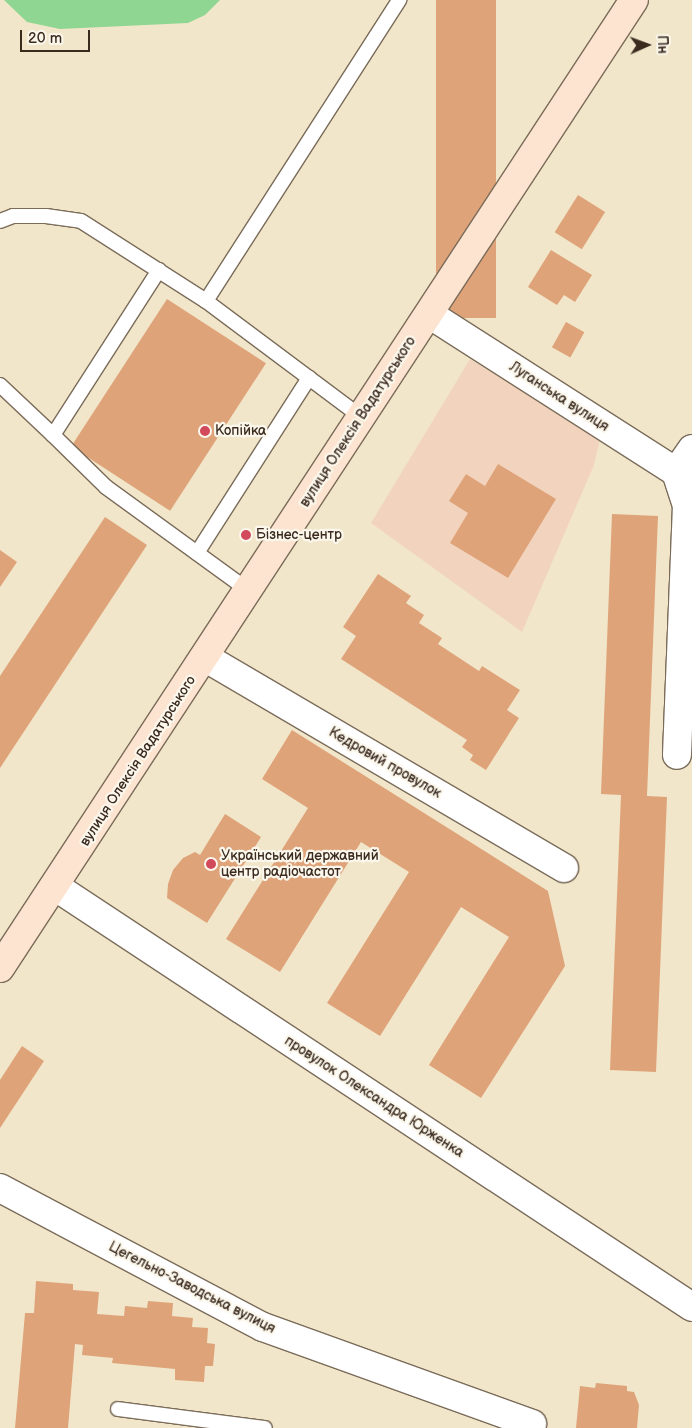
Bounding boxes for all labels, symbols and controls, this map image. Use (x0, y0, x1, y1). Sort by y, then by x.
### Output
scale bar (22, 20, 92, 52)
north arrow (622, 20, 672, 70)
text: 20 m (28, 29, 62, 48)
text: Пн (654, 35, 671, 54)
street label: вулиця Олексія Вадатурського (297, 334, 419, 510)
street label: Луганська вулиця (506, 359, 612, 435)
place label: Копійка (215, 423, 266, 439)
marker: Копійка (199, 425, 211, 437)
place label: Бізнес-центр (256, 527, 342, 543)
marker: Бізнес-центр (240, 529, 252, 541)
street label: вулиця Олексія Вадатурського (77, 673, 199, 849)
street label: Кедровий провулок (326, 724, 444, 802)
place label: Український державний центр радіочастот (221, 848, 379, 880)
marker: Український державний центр радіочастот (205, 858, 217, 870)
street label: провулок Олександра Юрженка (281, 1033, 467, 1161)
street label: Цегельно-Заводська вулиця (106, 1239, 278, 1337)

